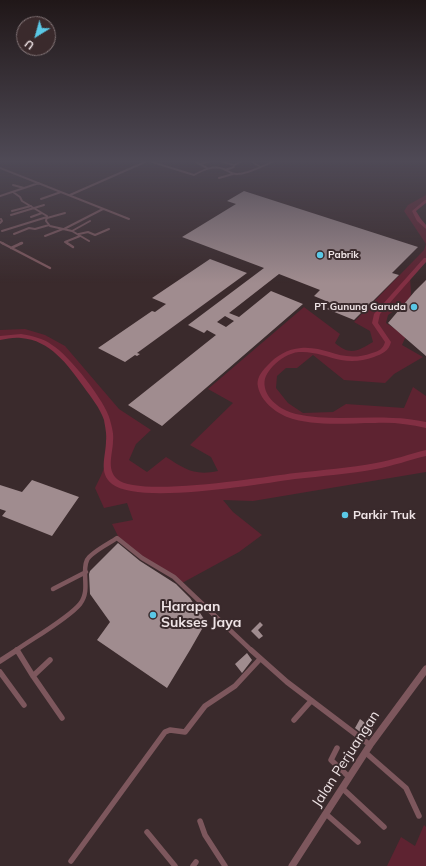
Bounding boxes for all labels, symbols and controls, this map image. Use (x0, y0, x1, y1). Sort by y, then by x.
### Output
north arrow (16, 16, 56, 56)
text: U (22, 37, 37, 53)
place label: Pabrik (328, 249, 359, 261)
marker: Pabrik (315, 250, 325, 260)
place label: PT Gunung Garuda (314, 301, 406, 313)
marker: PT Gunung Garuda (409, 302, 419, 312)
place label: Parkir Truk (353, 508, 416, 522)
marker: Parkir Truk (340, 510, 350, 520)
place label: Harapan Sukses Jaya (161, 599, 241, 632)
marker: Harapan Sukses Jaya (148, 610, 158, 620)
street label: Jalan Perjuangan (309, 708, 383, 810)

